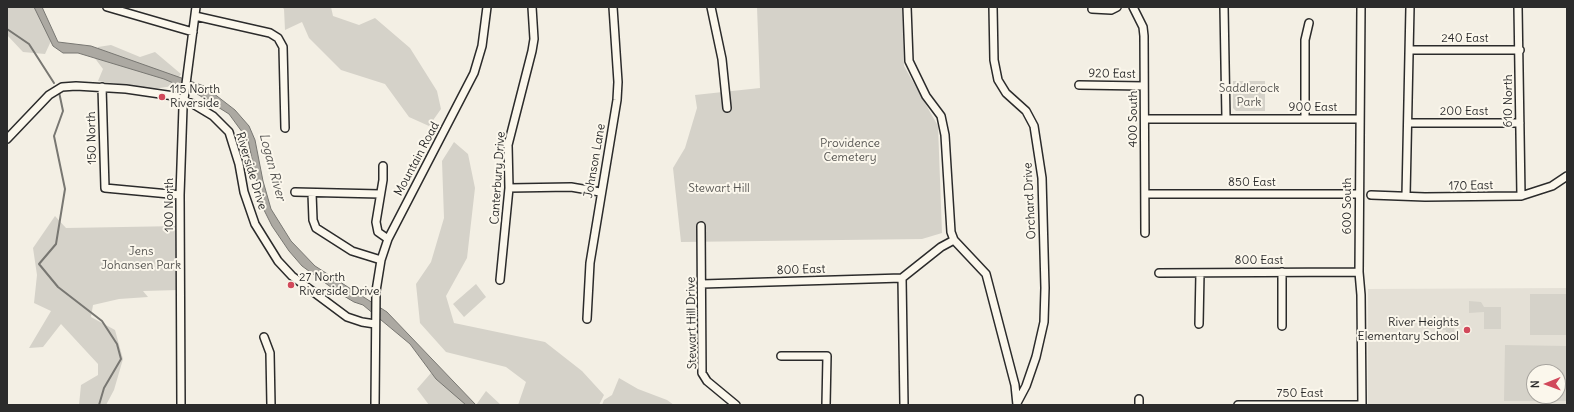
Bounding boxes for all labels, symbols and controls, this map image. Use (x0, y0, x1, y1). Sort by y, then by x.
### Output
street label: 240 East (1441, 32, 1489, 46)
street label: 920 East (1088, 66, 1136, 82)
street label: 610 North (1502, 74, 1516, 128)
park label: Saddlerock Park (1219, 82, 1279, 110)
place label: 115 North Riverside (170, 83, 220, 111)
street label: 400 South (1127, 91, 1141, 147)
marker: 115 North Riverside (157, 92, 167, 102)
street label: 900 East (1289, 101, 1337, 115)
street label: 200 East (1440, 105, 1488, 119)
street label: 150 North (84, 111, 100, 165)
street label: Mountain Road (391, 120, 443, 198)
street label: Johnson Lane (581, 123, 609, 199)
street label: Riverside Drive (232, 130, 270, 212)
street label: Canterbury Drive (488, 131, 508, 225)
water label: Logan River (255, 132, 289, 202)
park label: Providence Cemetery (820, 137, 880, 165)
street label: Orchard Drive (1021, 162, 1039, 240)
street label: 850 East (1228, 176, 1276, 190)
street label: 100 North (163, 178, 177, 232)
street label: 600 South (1341, 178, 1355, 234)
street label: 170 East (1449, 178, 1493, 194)
park label: Stewart Hill (688, 182, 750, 196)
park label: Jens Johansen Park (101, 245, 181, 273)
street label: 800 East (1235, 254, 1283, 268)
street label: 800 East (776, 262, 826, 278)
place label: 27 North Riverside Drive (299, 271, 379, 299)
street label: Stewart Hill Drive (684, 276, 700, 370)
marker: 27 North Riverside Drive (286, 280, 296, 290)
place label: River Heights Elementary School (1358, 316, 1459, 344)
marker: River Heights Elementary School (1462, 325, 1472, 335)
north arrow (1526, 364, 1566, 404)
text: N (1528, 380, 1542, 388)
street label: 750 East (1277, 387, 1323, 401)

